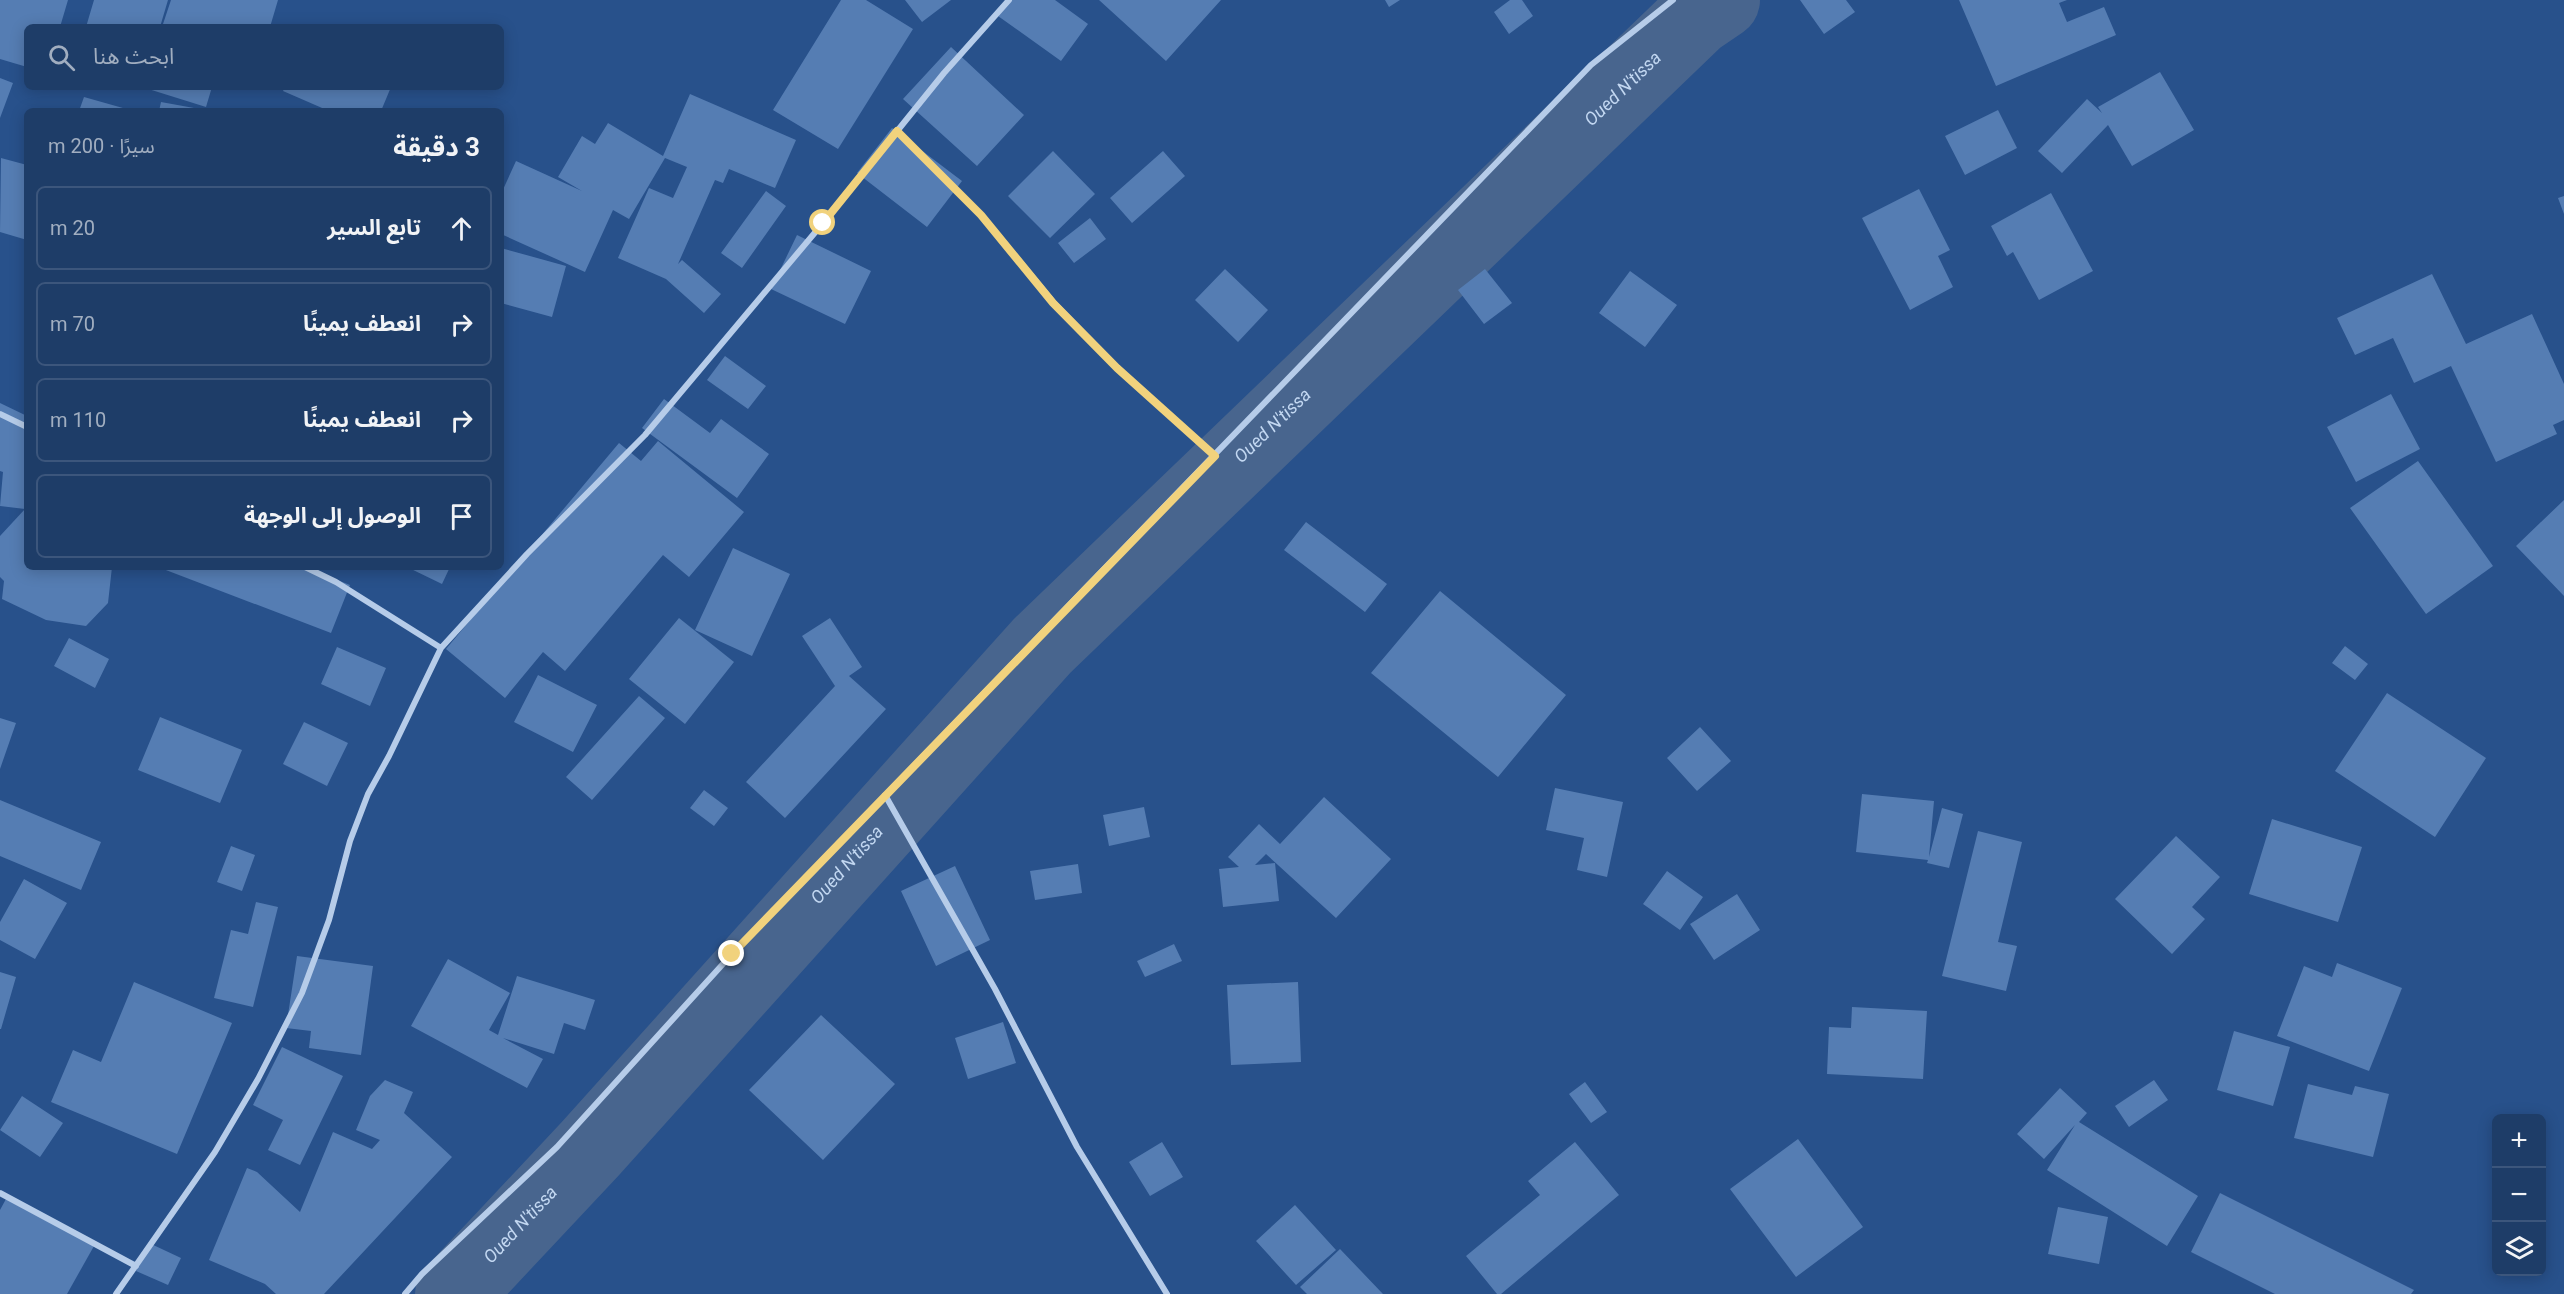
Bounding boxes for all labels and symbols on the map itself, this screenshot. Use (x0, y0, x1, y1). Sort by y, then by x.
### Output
water label: Oued N'tissa (1579, 46, 1665, 130)
route start (809, 209, 835, 235)
water label: Oued N'tissa (1229, 383, 1315, 467)
water label: Oued N'tissa (805, 820, 887, 908)
route end (718, 940, 744, 966)
water label: Oued N'tissa (478, 1181, 561, 1267)

